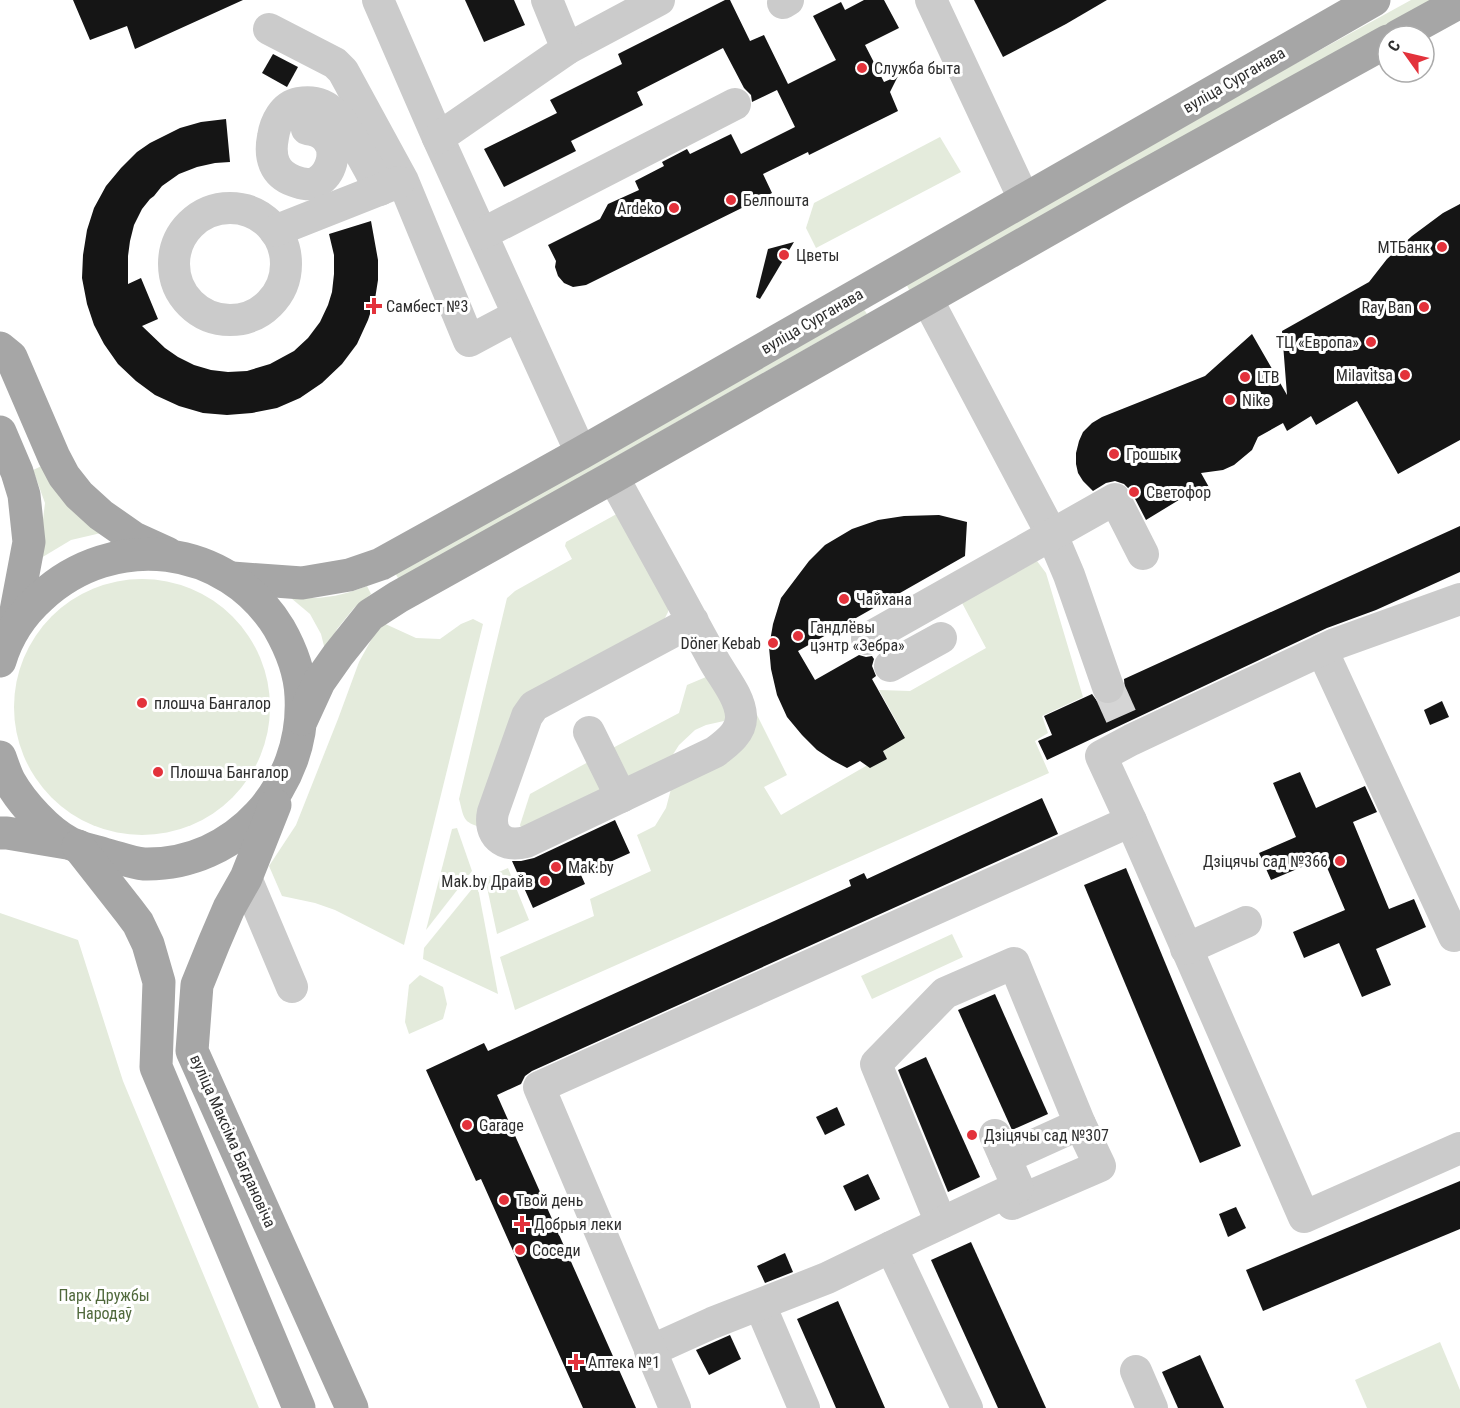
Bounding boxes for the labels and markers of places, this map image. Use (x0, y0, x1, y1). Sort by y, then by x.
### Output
place label: Служба быта (874, 59, 961, 78)
marker: Служба быта (855, 61, 869, 75)
place label: Белпошта (743, 191, 809, 210)
marker: Белпошта (724, 193, 738, 207)
place label: Ardeko (617, 199, 662, 218)
marker: Ardeko (667, 201, 681, 215)
place label: МТБанк (1378, 238, 1430, 257)
marker: МТБанк (1435, 240, 1449, 254)
place label: Цветы (796, 246, 839, 265)
marker: Цветы (777, 248, 791, 262)
place label: Самбест №3 (386, 297, 468, 316)
place label: Ray Ban (1361, 298, 1412, 317)
marker: Самбест №3 (367, 299, 381, 313)
marker: Ray Ban (1417, 300, 1431, 314)
place label: ТЦ «Европа» (1276, 333, 1359, 352)
marker: ТЦ «Европа» (1364, 335, 1378, 349)
place label: Milavitsa (1336, 366, 1393, 385)
place label: LTB (1257, 368, 1280, 387)
marker: Milavitsa (1398, 368, 1412, 382)
marker: LTB (1238, 370, 1252, 384)
place label: Nike (1242, 391, 1270, 410)
marker: Nike (1223, 393, 1237, 407)
place label: Грошык (1126, 445, 1178, 464)
marker: Грошык (1107, 447, 1121, 461)
place label: Светофор (1146, 483, 1211, 502)
marker: Светофор (1127, 485, 1141, 499)
place label: Чайхана (856, 590, 912, 609)
marker: Чайхана (837, 592, 851, 606)
place label: Гандлёвы цэнтр «Зебра» (810, 618, 905, 655)
marker: Гандлёвы цэнтр «Зебра» (791, 629, 805, 643)
place label: Döner Kebab (681, 634, 761, 653)
marker: Döner Kebab (766, 636, 780, 650)
place label: плошча Бангалор (154, 694, 271, 713)
marker: плошча Бангалор (135, 696, 149, 710)
place label: Плошча Бангалор (170, 763, 289, 782)
marker: Плошча Бангалор (151, 765, 165, 779)
place label: Дзіцячы сад №366 (1203, 852, 1328, 871)
marker: Дзіцячы сад №366 (1333, 854, 1347, 868)
place label: Mak.by (568, 858, 614, 877)
marker: Mak.by (549, 860, 563, 874)
place label: Маk.by Драйв (441, 872, 533, 891)
marker: Маk.by Драйв (538, 874, 552, 888)
place label: Garage (479, 1116, 524, 1135)
marker: Garage (460, 1118, 474, 1132)
place label: Дзіцячы сад №307 (984, 1126, 1109, 1145)
marker: Дзіцячы сад №307 (965, 1128, 979, 1142)
place label: Твой день (516, 1191, 583, 1210)
marker: Твой день (497, 1193, 511, 1207)
place label: Добрыя леки (534, 1215, 622, 1234)
marker: Добрыя леки (515, 1217, 529, 1231)
place label: Соседи (532, 1241, 581, 1260)
marker: Соседи (513, 1243, 527, 1257)
place label: Аптека №1 (588, 1353, 660, 1372)
marker: Аптека №1 (569, 1355, 583, 1369)

